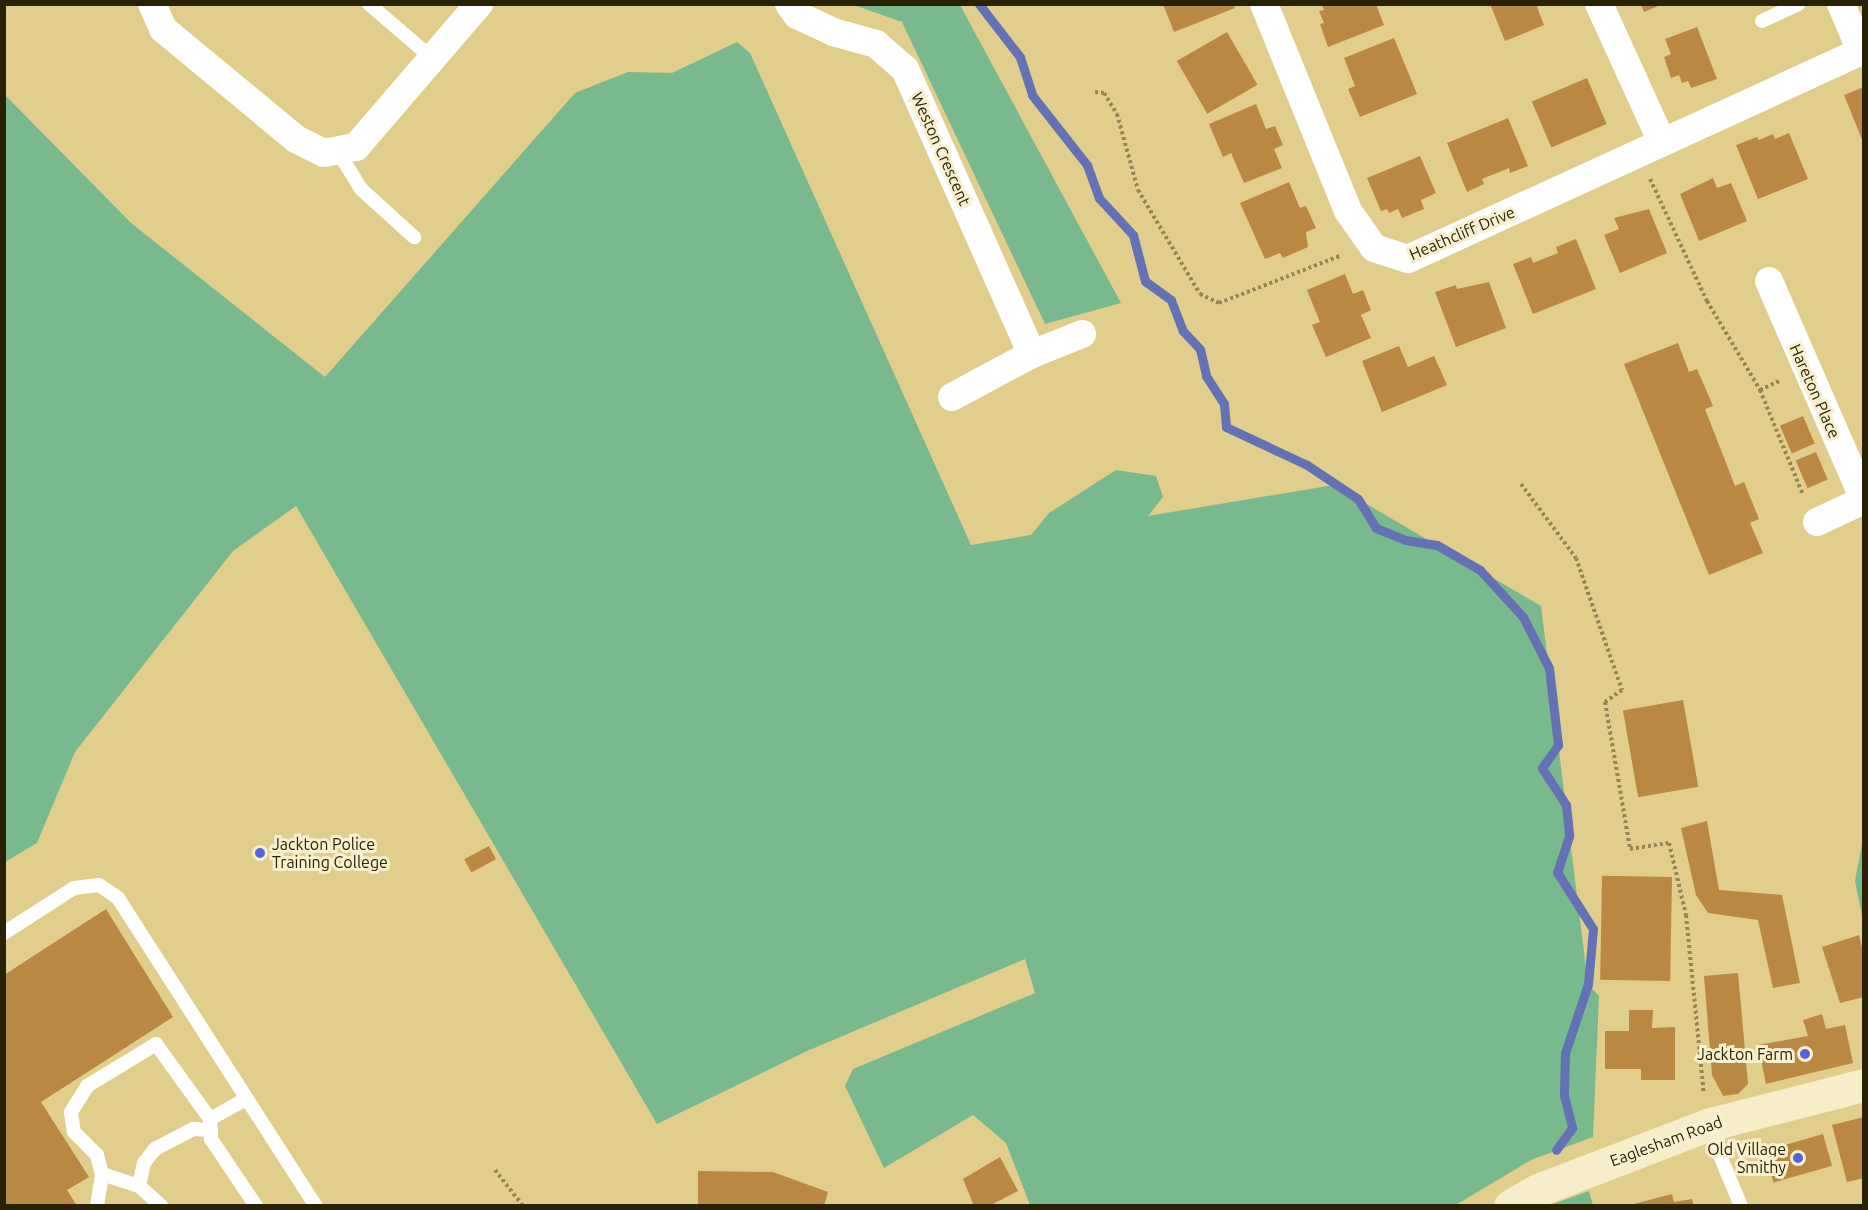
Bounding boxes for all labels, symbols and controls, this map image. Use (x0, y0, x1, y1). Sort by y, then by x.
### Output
street label: Weston Crescent (907, 89, 975, 209)
street label: Heathcliff Drive (1406, 202, 1518, 264)
street label: Hareton Place (1786, 341, 1844, 441)
place label: Jackton Police Training College (272, 834, 388, 872)
marker: Jackton Police Training College (253, 846, 267, 860)
place label: Jackton Farm (1697, 1044, 1793, 1064)
marker: Jackton Farm (1798, 1047, 1812, 1061)
street label: Eaglesham Road (1607, 1112, 1725, 1170)
place label: Old Village Smithy (1707, 1139, 1786, 1177)
marker: Old Village Smithy (1791, 1151, 1805, 1165)

